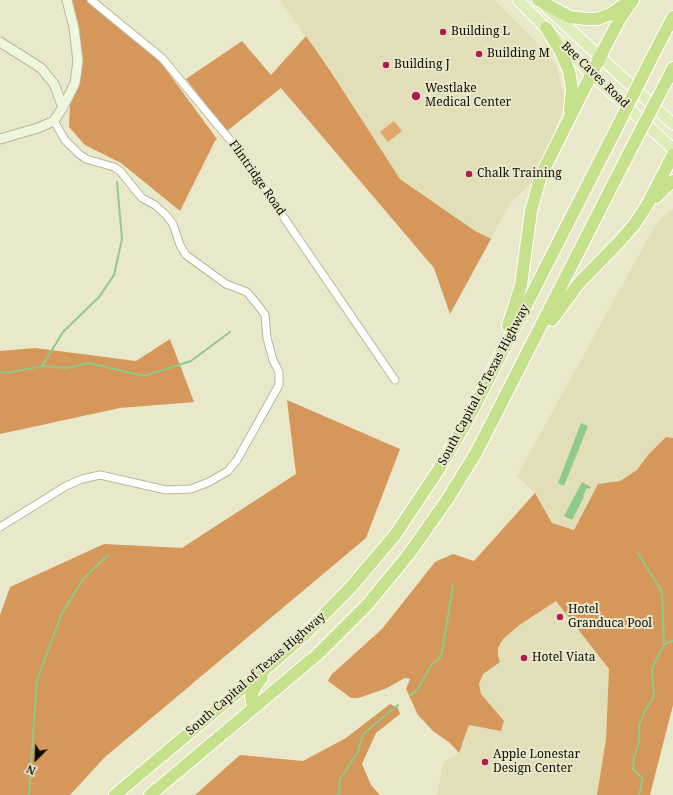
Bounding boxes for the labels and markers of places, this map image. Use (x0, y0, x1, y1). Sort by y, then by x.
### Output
place label: Building L (451, 25, 510, 39)
marker: Building L (438, 27, 448, 37)
place label: Building M (487, 47, 550, 61)
marker: Building M (474, 49, 484, 59)
place label: Building J (394, 58, 450, 72)
marker: Building J (381, 60, 391, 70)
place label: Westlake Medical Center (425, 82, 511, 110)
marker: Westlake Medical Center (410, 90, 422, 102)
place label: Chalk Training (477, 167, 562, 181)
marker: Chalk Training (464, 169, 474, 179)
place label: Hotel Granduca Pool (568, 603, 652, 631)
marker: Hotel Granduca Pool (555, 612, 565, 622)
place label: Hotel Viata (532, 651, 596, 665)
marker: Hotel Viata (519, 653, 529, 663)
place label: Apple Lonestar Design Center (493, 748, 580, 776)
marker: Apple Lonestar Design Center (480, 757, 490, 767)

